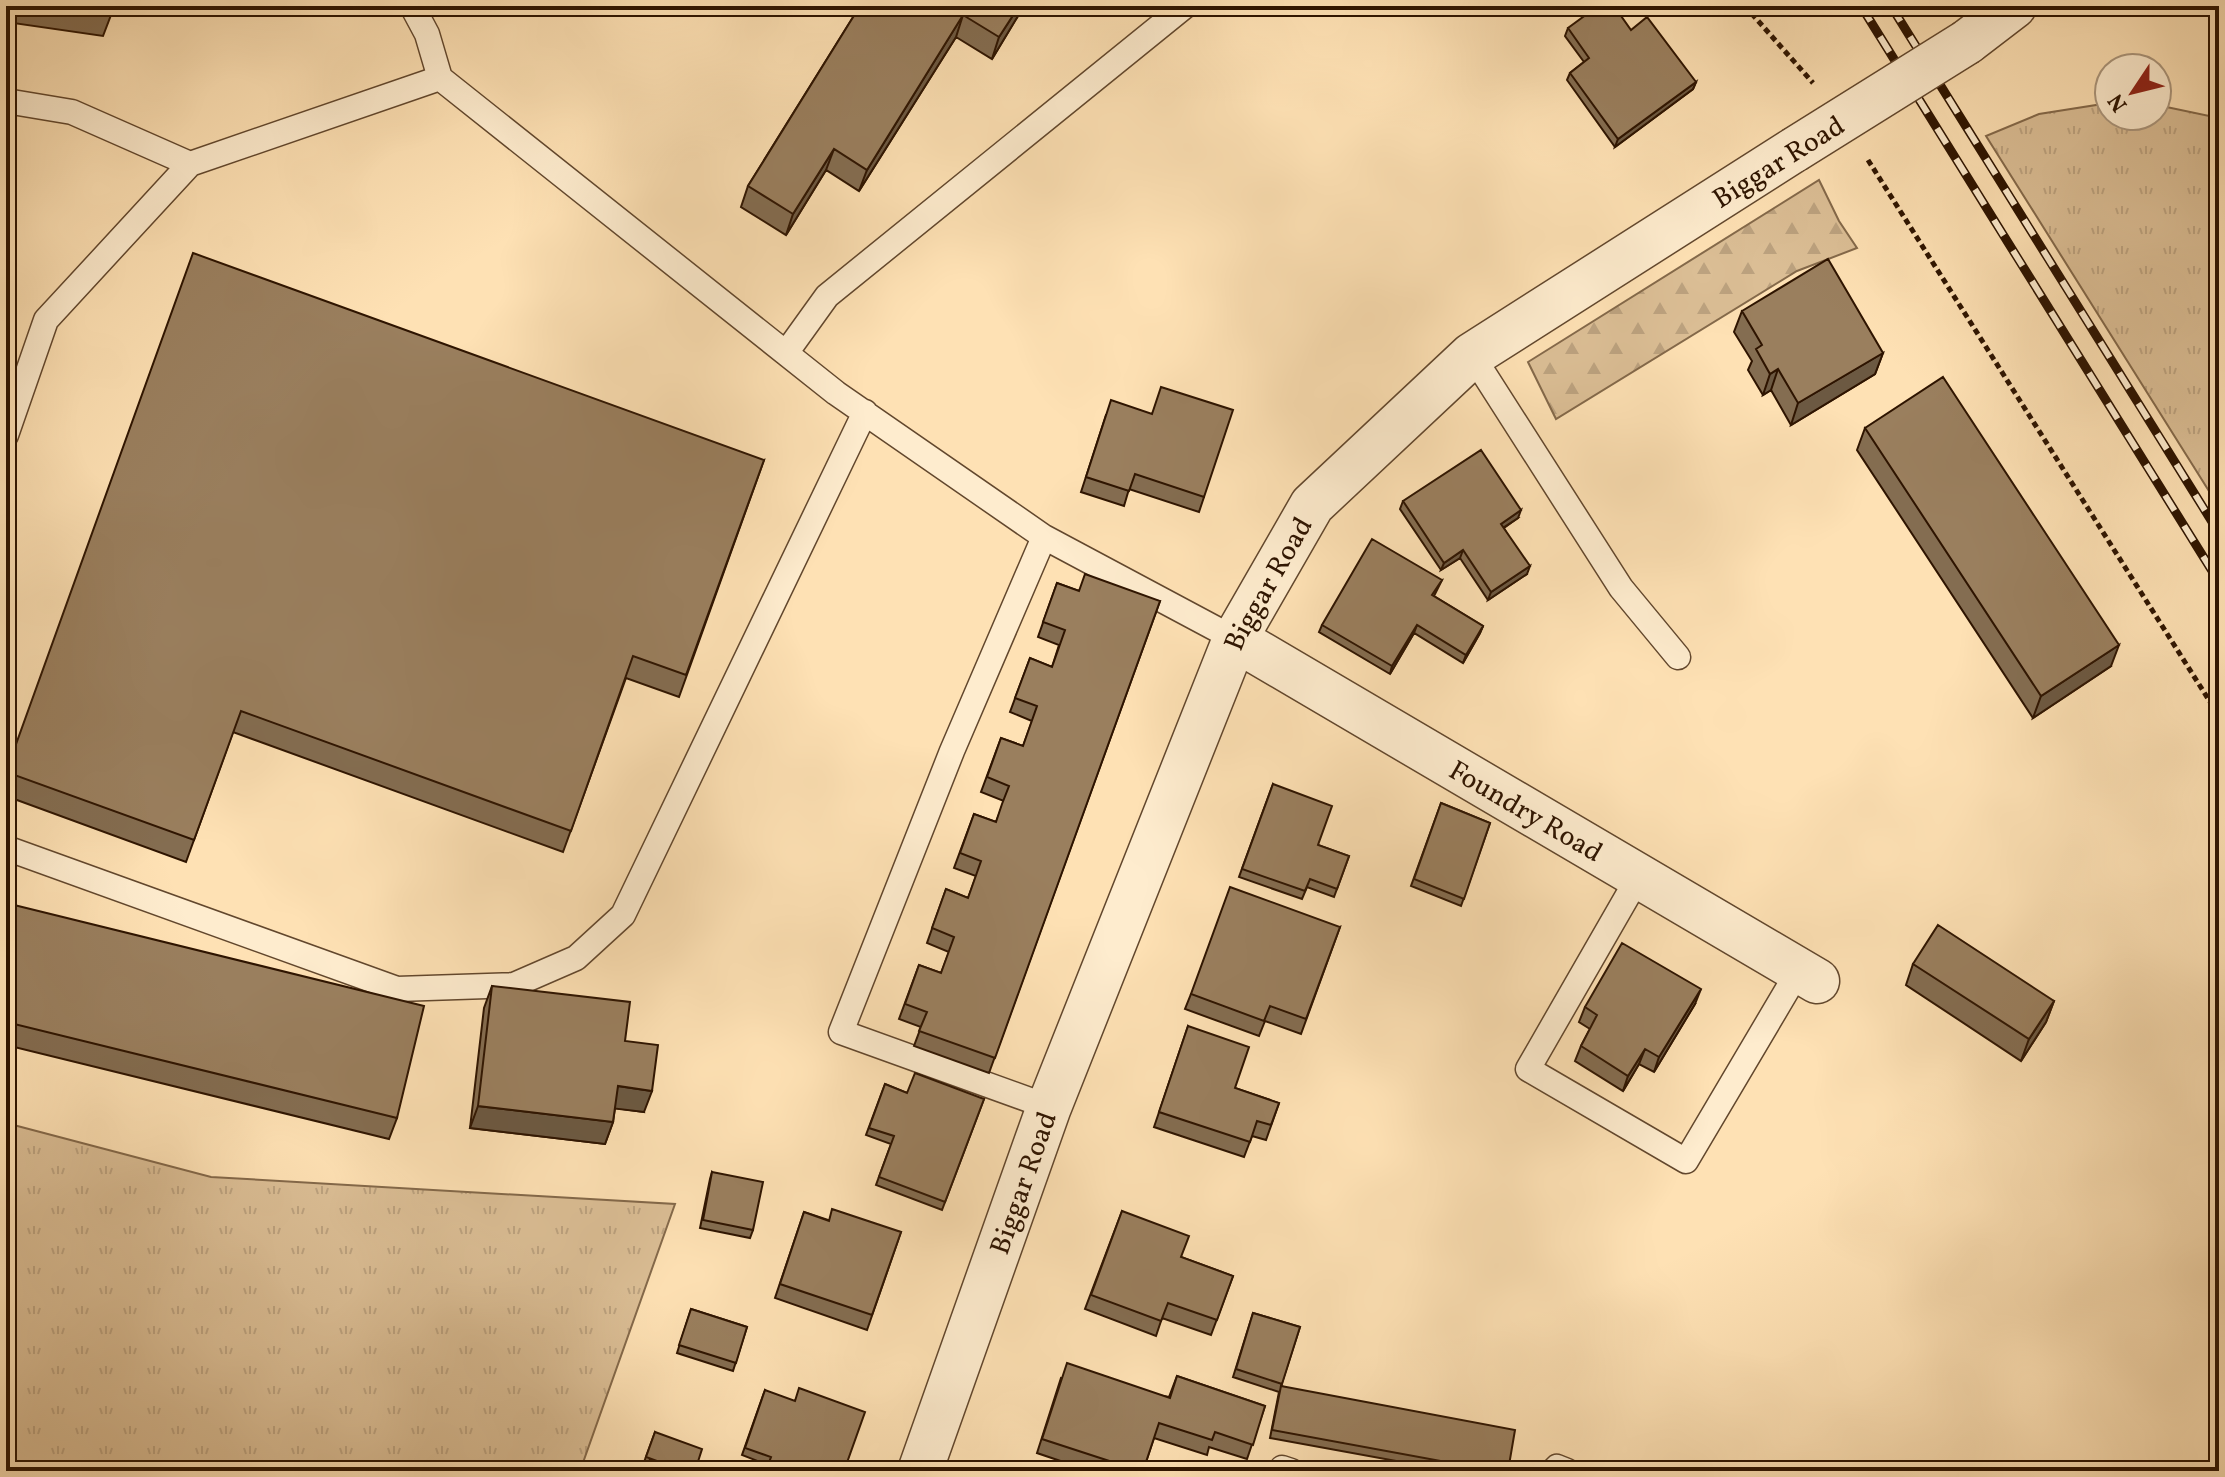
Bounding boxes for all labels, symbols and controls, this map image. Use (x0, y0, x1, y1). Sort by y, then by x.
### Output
north arrow (2093, 52, 2173, 132)
text: N (2101, 87, 2136, 117)
street label: Biggar Road (1706, 107, 1853, 219)
street label: Biggar Road (1215, 510, 1323, 657)
street label: Foundry Road (1441, 752, 1609, 873)
street label: Biggar Road (981, 1107, 1068, 1260)

